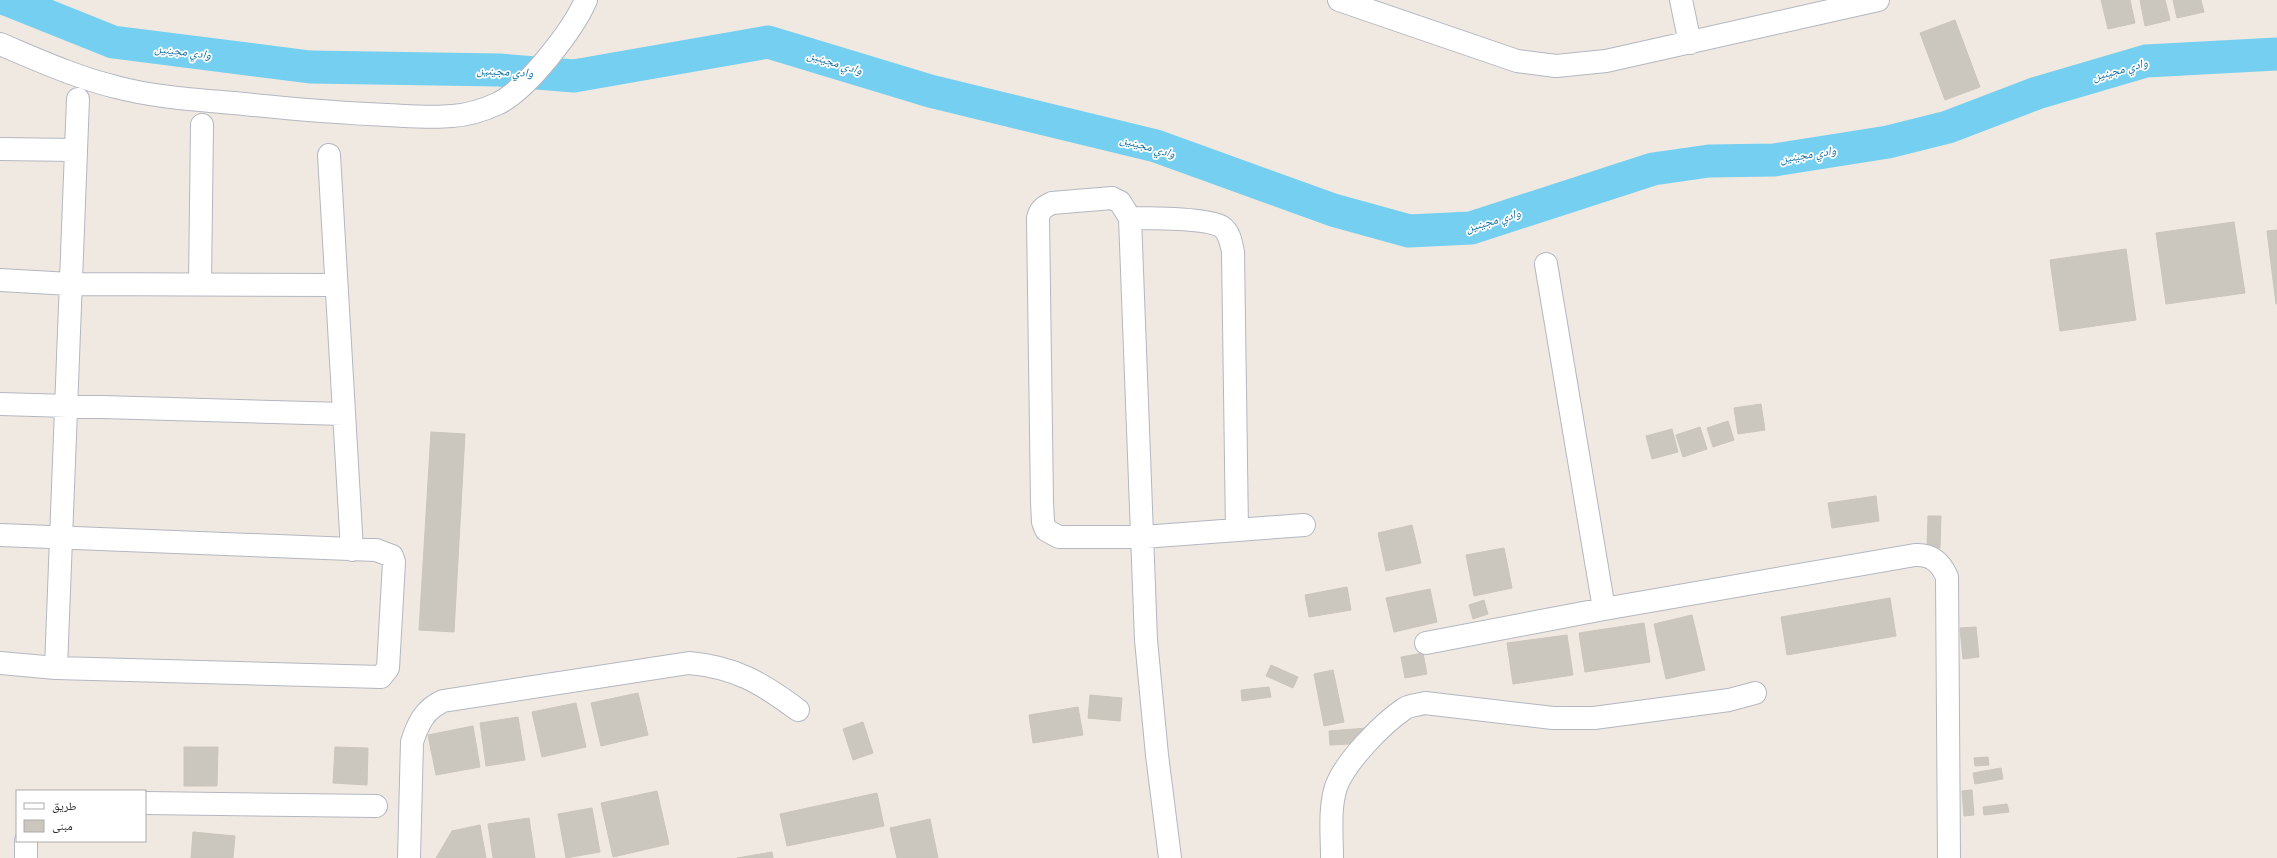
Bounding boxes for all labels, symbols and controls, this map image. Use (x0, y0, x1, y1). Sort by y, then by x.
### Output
water label: وادي مجينين (154, 39, 213, 65)
water label: وادي مجينين (805, 46, 865, 80)
water label: وادي مجينين (2090, 53, 2150, 87)
water label: وادي مجينين (476, 61, 534, 83)
water label: وادي مجينين (1118, 130, 1178, 164)
water label: وادي مجينين (1779, 141, 1838, 169)
water label: وادي مجينين (1463, 204, 1523, 238)
legend (16, 790, 146, 842)
text: طريق (52, 797, 77, 814)
text: مبنى (52, 817, 73, 834)

